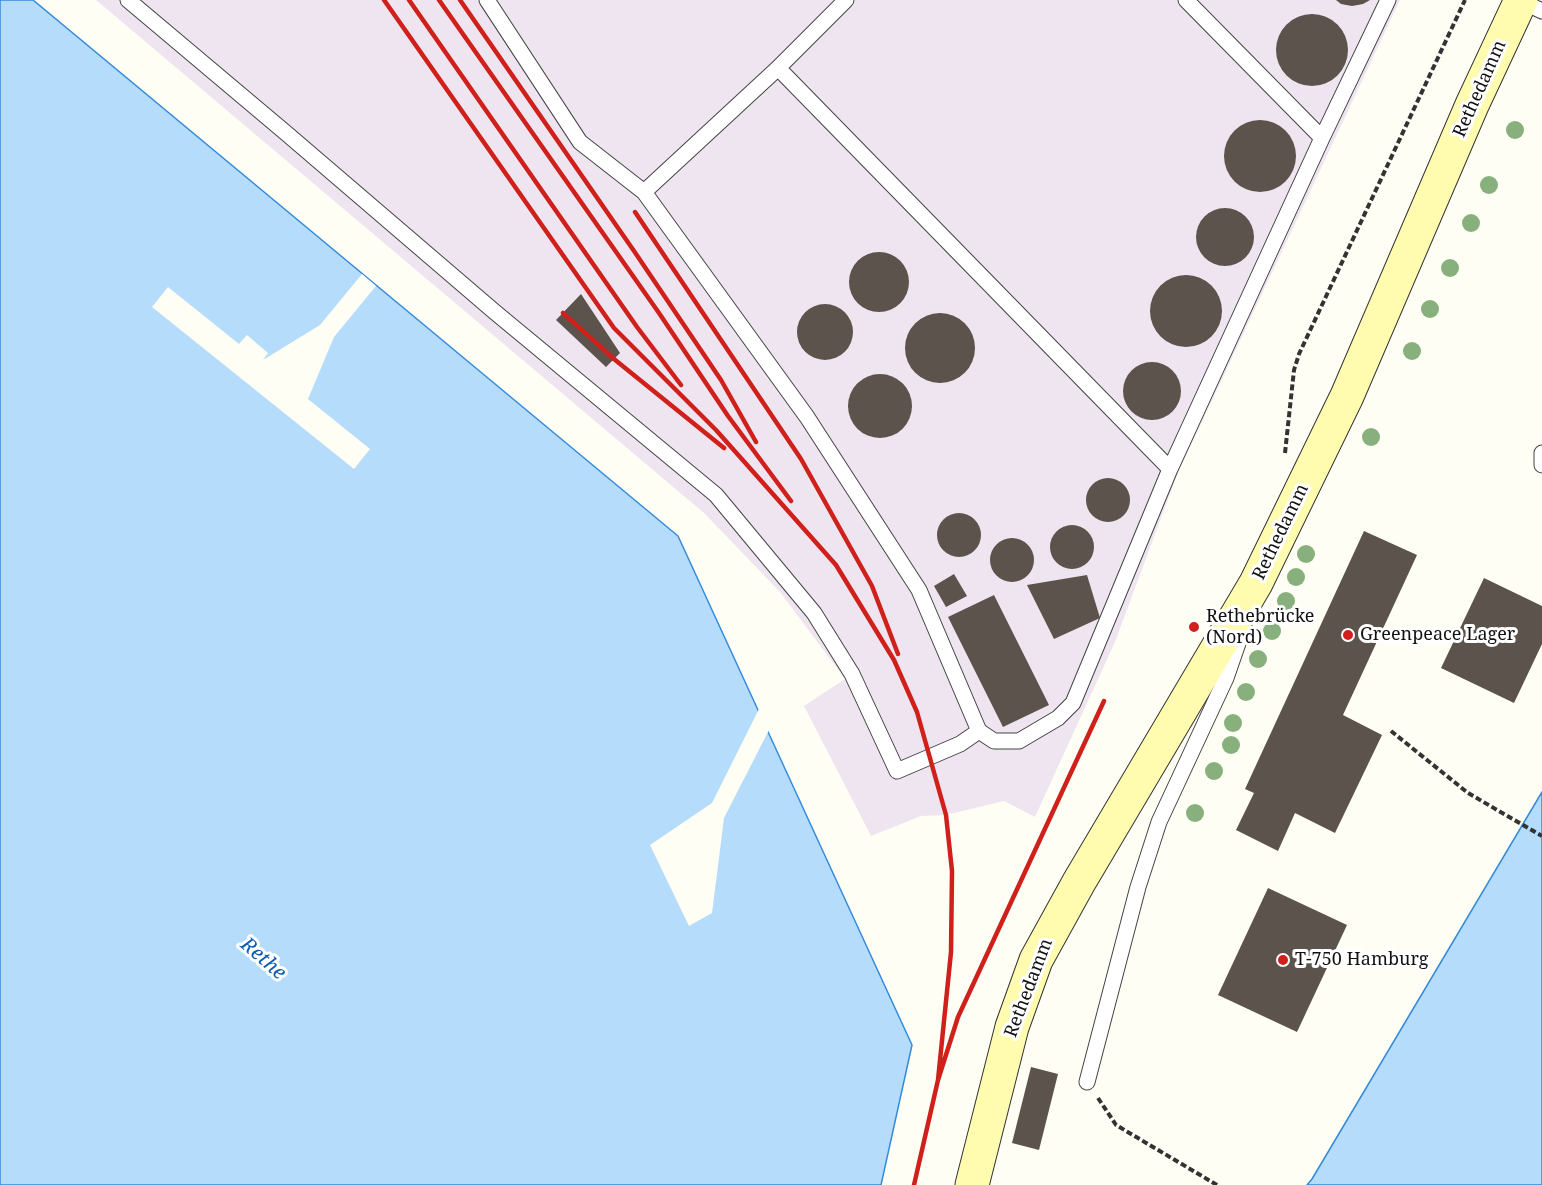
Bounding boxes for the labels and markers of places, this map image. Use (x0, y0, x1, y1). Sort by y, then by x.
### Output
place label: Rethebrücke (Nord) (1206, 606, 1314, 648)
marker: Rethebrücke (Nord) (1187, 620, 1201, 634)
place label: Greenpeace Lager (1360, 624, 1515, 646)
marker: Greenpeace Lager (1341, 628, 1355, 642)
place label: T-750 Hamburg (1295, 949, 1429, 971)
marker: T-750 Hamburg (1276, 953, 1290, 967)

